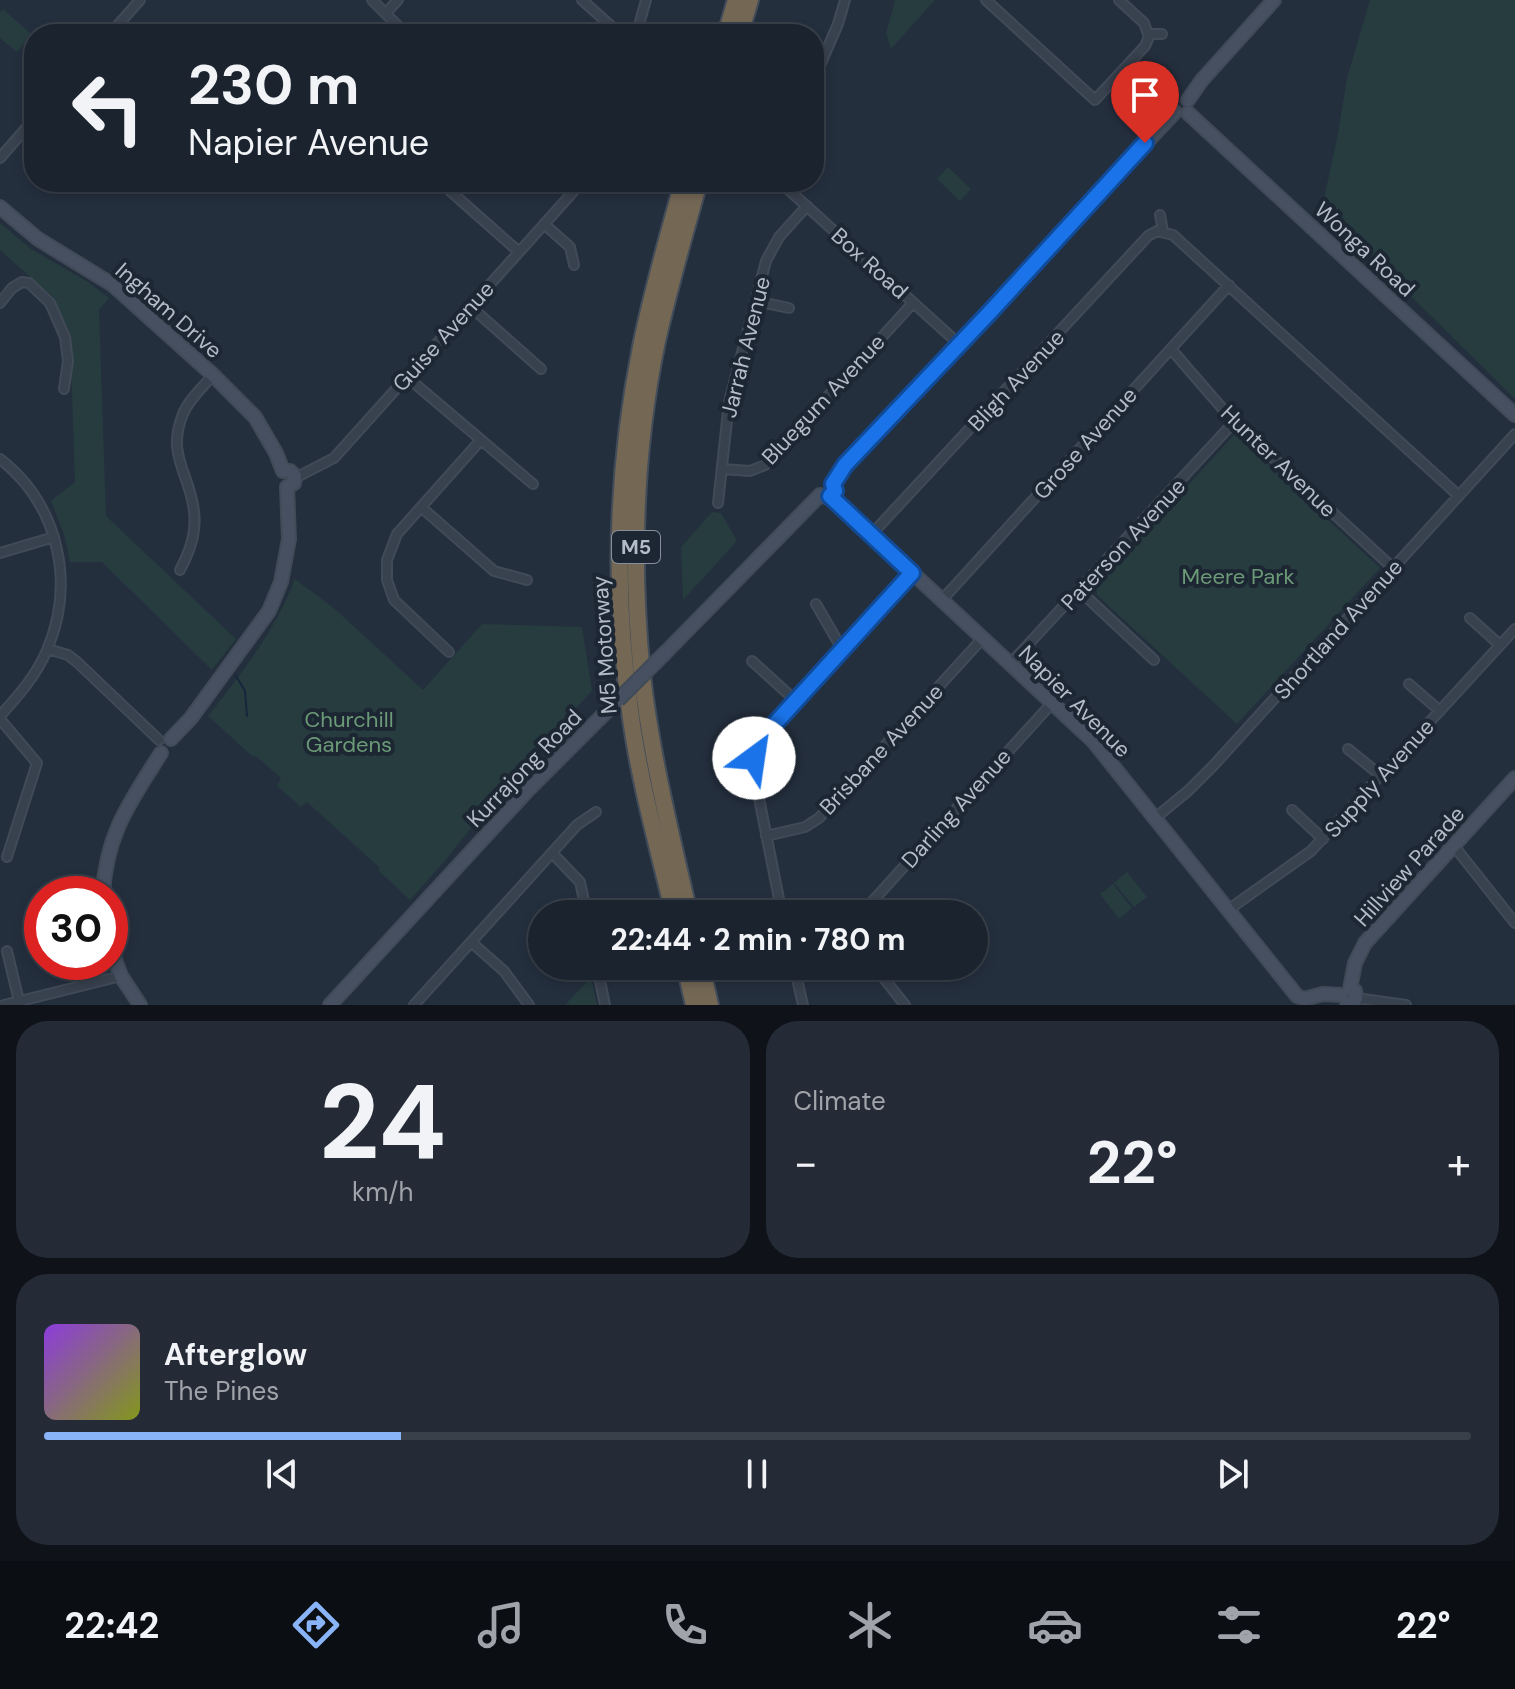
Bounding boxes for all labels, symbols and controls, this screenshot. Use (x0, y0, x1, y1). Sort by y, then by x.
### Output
text: 230 m (188, 48, 359, 121)
icon: left (56, 56, 160, 160)
pin (1111, 61, 1179, 143)
icon: arrive (1123, 73, 1167, 117)
text: Napier Avenue (188, 119, 429, 166)
street label: Wonga Road (1308, 195, 1421, 303)
street label: Box Road (825, 221, 914, 306)
street label: Ingham Drive (109, 256, 228, 365)
street label: Jarrah Avenue (714, 274, 777, 421)
street label: Guise Avenue (386, 275, 501, 398)
street label: Bligh Avenue (962, 323, 1071, 437)
street label: Bluegum Avenue (755, 328, 891, 471)
street label: Grose Avenue (1027, 381, 1144, 506)
street label: Hunter Avenue (1215, 399, 1343, 524)
street label: Paterson Avenue (1055, 472, 1192, 616)
road number: M5 (612, 531, 660, 563)
street label: Shortland Avenue (1268, 553, 1409, 706)
park label: Meere Park (1181, 562, 1295, 591)
street label: M5 Motorway (585, 575, 624, 715)
street label: Napier Avenue (1012, 639, 1137, 764)
street label: Brisbane Avenue (813, 678, 950, 821)
street label: Kurrajong Road (461, 703, 588, 834)
park label: Churchill Gardens (304, 705, 394, 759)
street label: Supply Avenue (1318, 713, 1441, 844)
position arrow (712, 716, 796, 800)
street label: Darling Avenue (895, 743, 1018, 874)
street label: Hillview Parade (1348, 800, 1471, 933)
speed limit sign: 30 (24, 876, 128, 980)
text: 22:44 · 2 min · 780 m (610, 920, 906, 959)
text: 24 (319, 1055, 446, 1190)
text: Climate (794, 1084, 886, 1118)
text: 22° (1087, 1123, 1178, 1202)
text: − (794, 1134, 818, 1192)
text: + (1447, 1134, 1471, 1192)
text: km/h (352, 1175, 413, 1209)
text: Afterglow (164, 1335, 307, 1374)
text: The Pines (164, 1374, 279, 1408)
icon: previous (260, 1452, 304, 1496)
icon: pause (735, 1452, 779, 1496)
icon: next (1211, 1452, 1255, 1496)
icon: directions (288, 1597, 344, 1653)
icon: music (473, 1597, 529, 1653)
icon: phone (657, 1597, 713, 1653)
icon: climate (842, 1597, 898, 1653)
icon: car (1027, 1597, 1083, 1653)
icon: filters (1211, 1597, 1267, 1653)
text: 22:42 (64, 1602, 159, 1649)
text: 22° (1396, 1602, 1451, 1649)

